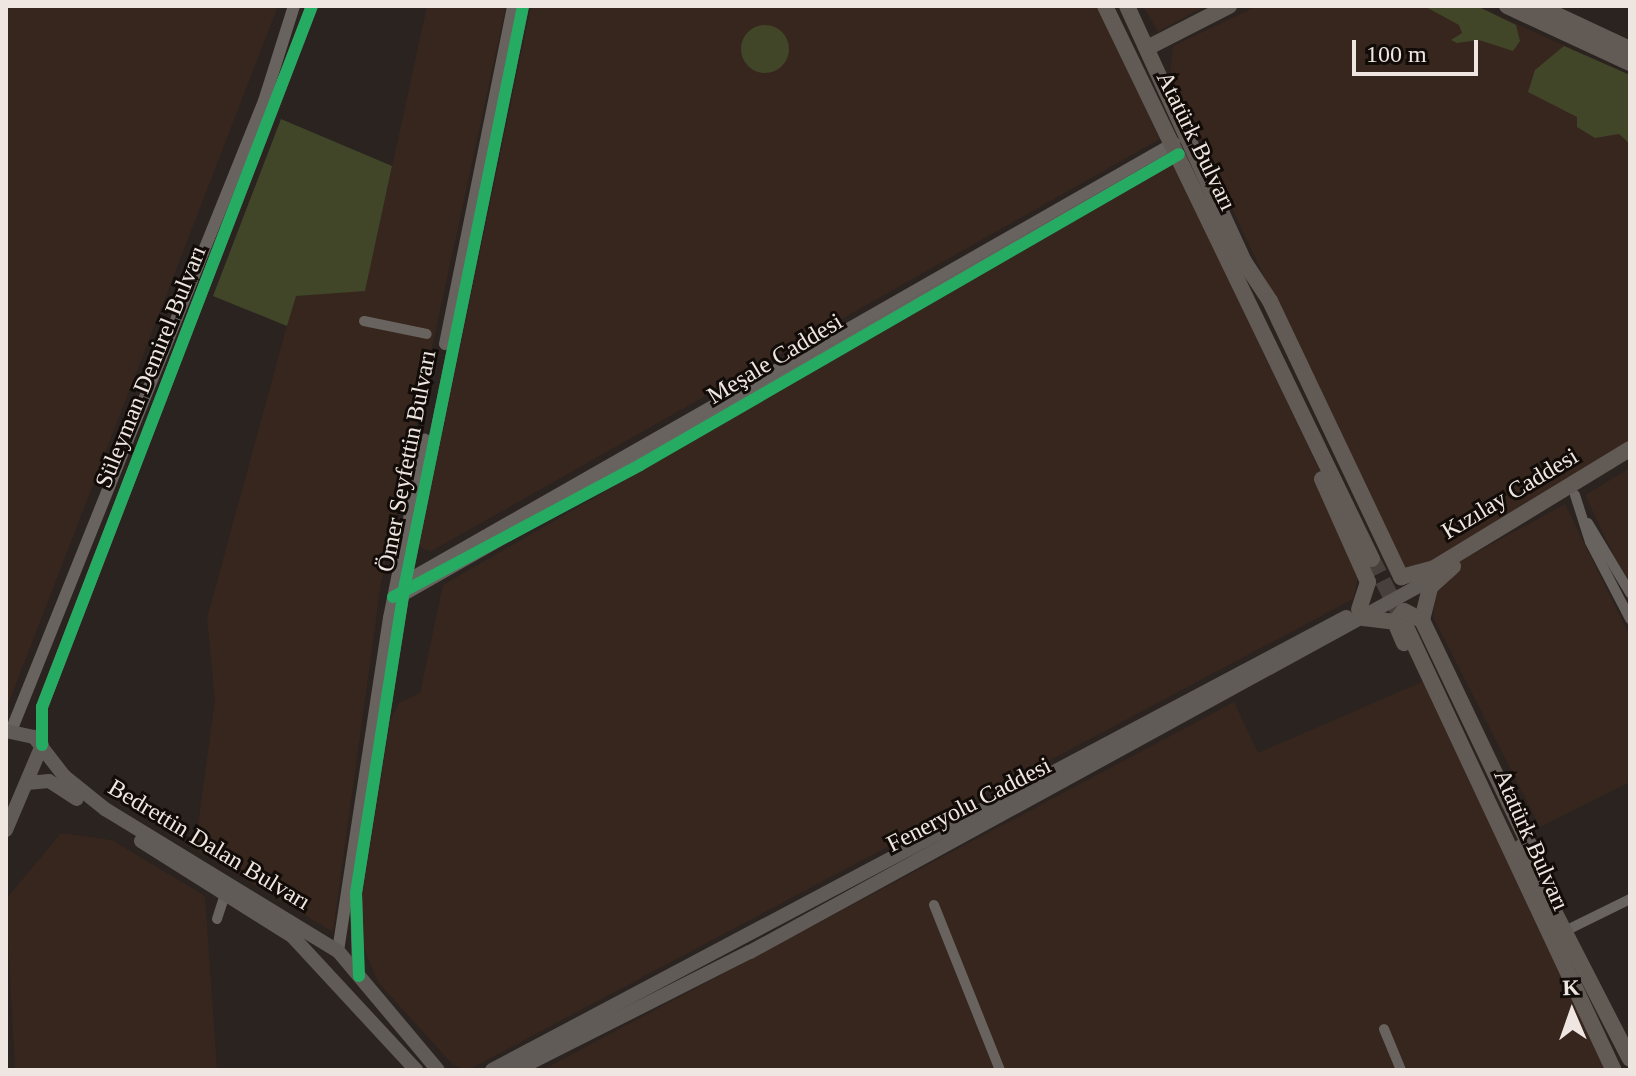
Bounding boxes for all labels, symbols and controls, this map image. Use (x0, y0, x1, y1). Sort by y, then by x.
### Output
scale bar (1356, 24, 1482, 74)
text: 100 m (1366, 41, 1427, 67)
street label: Atatürk Bulvarı (1150, 67, 1242, 215)
street label: Süleyman Demirel Bulvarı (89, 242, 213, 492)
street label: Meşale Caddesi (702, 307, 848, 411)
street label: Ömer Seyfettin Bulvarı (371, 348, 443, 574)
street label: Kızılay Caddesi (1437, 442, 1583, 546)
street label: Feneryolu Caddesi (882, 751, 1056, 859)
street label: Atatürk Bulvarı (1487, 765, 1575, 915)
street label: Bedrettin Dalan Bulvarı (103, 773, 315, 917)
north arrow (1532, 972, 1612, 1052)
text: K (1562, 975, 1580, 1000)

